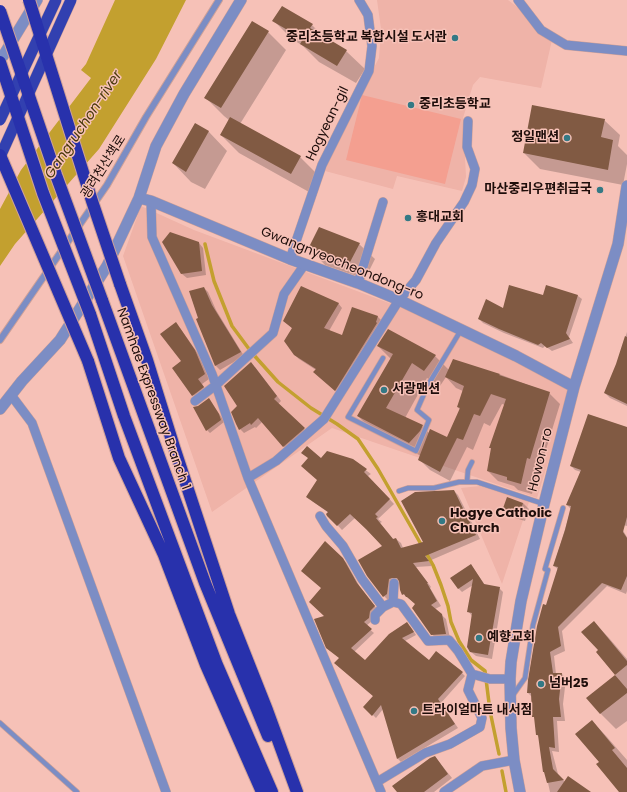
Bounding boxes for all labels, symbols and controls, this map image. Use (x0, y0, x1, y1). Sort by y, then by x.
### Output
place label: 중리초등학교 복합시설 도서관 (286, 30, 447, 46)
marker: 중리초등학교 복합시설 도서관 (450, 33, 460, 43)
water label: Gangruchon-river (42, 68, 126, 182)
street label: Hogyean-gil (303, 84, 353, 164)
place label: 중리초등학교 (419, 97, 491, 113)
marker: 중리초등학교 (406, 100, 416, 110)
place label: 정일맨션 (511, 130, 559, 146)
street label: 광려천산책로 (78, 132, 130, 202)
marker: 정일맨션 (562, 133, 572, 143)
place label: 마산중리우편취급국 (484, 182, 592, 198)
marker: 마산중리우편취급국 (595, 185, 605, 195)
place label: 홍대교회 (416, 210, 464, 226)
marker: 홍대교회 (403, 213, 413, 223)
street label: Gwangnyeocheondong-ro (258, 224, 426, 304)
street label: Namhae Expressway Branch 1 (113, 306, 193, 492)
place label: 서광맨션 (392, 382, 440, 398)
marker: 서광맨션 (379, 385, 389, 395)
street label: Howon-ro (526, 427, 556, 493)
place label: Hogye Catholic Church (450, 506, 552, 537)
marker: Hogye Catholic Church (437, 516, 447, 526)
place label: 예향교회 (487, 630, 535, 646)
marker: 예향교회 (474, 633, 484, 643)
place label: 넘버25 (549, 676, 589, 692)
marker: 넘버25 (536, 679, 546, 689)
place label: 트라이얼마트 내서점 (422, 703, 532, 719)
marker: 트라이얼마트 내서점 (409, 706, 419, 716)

